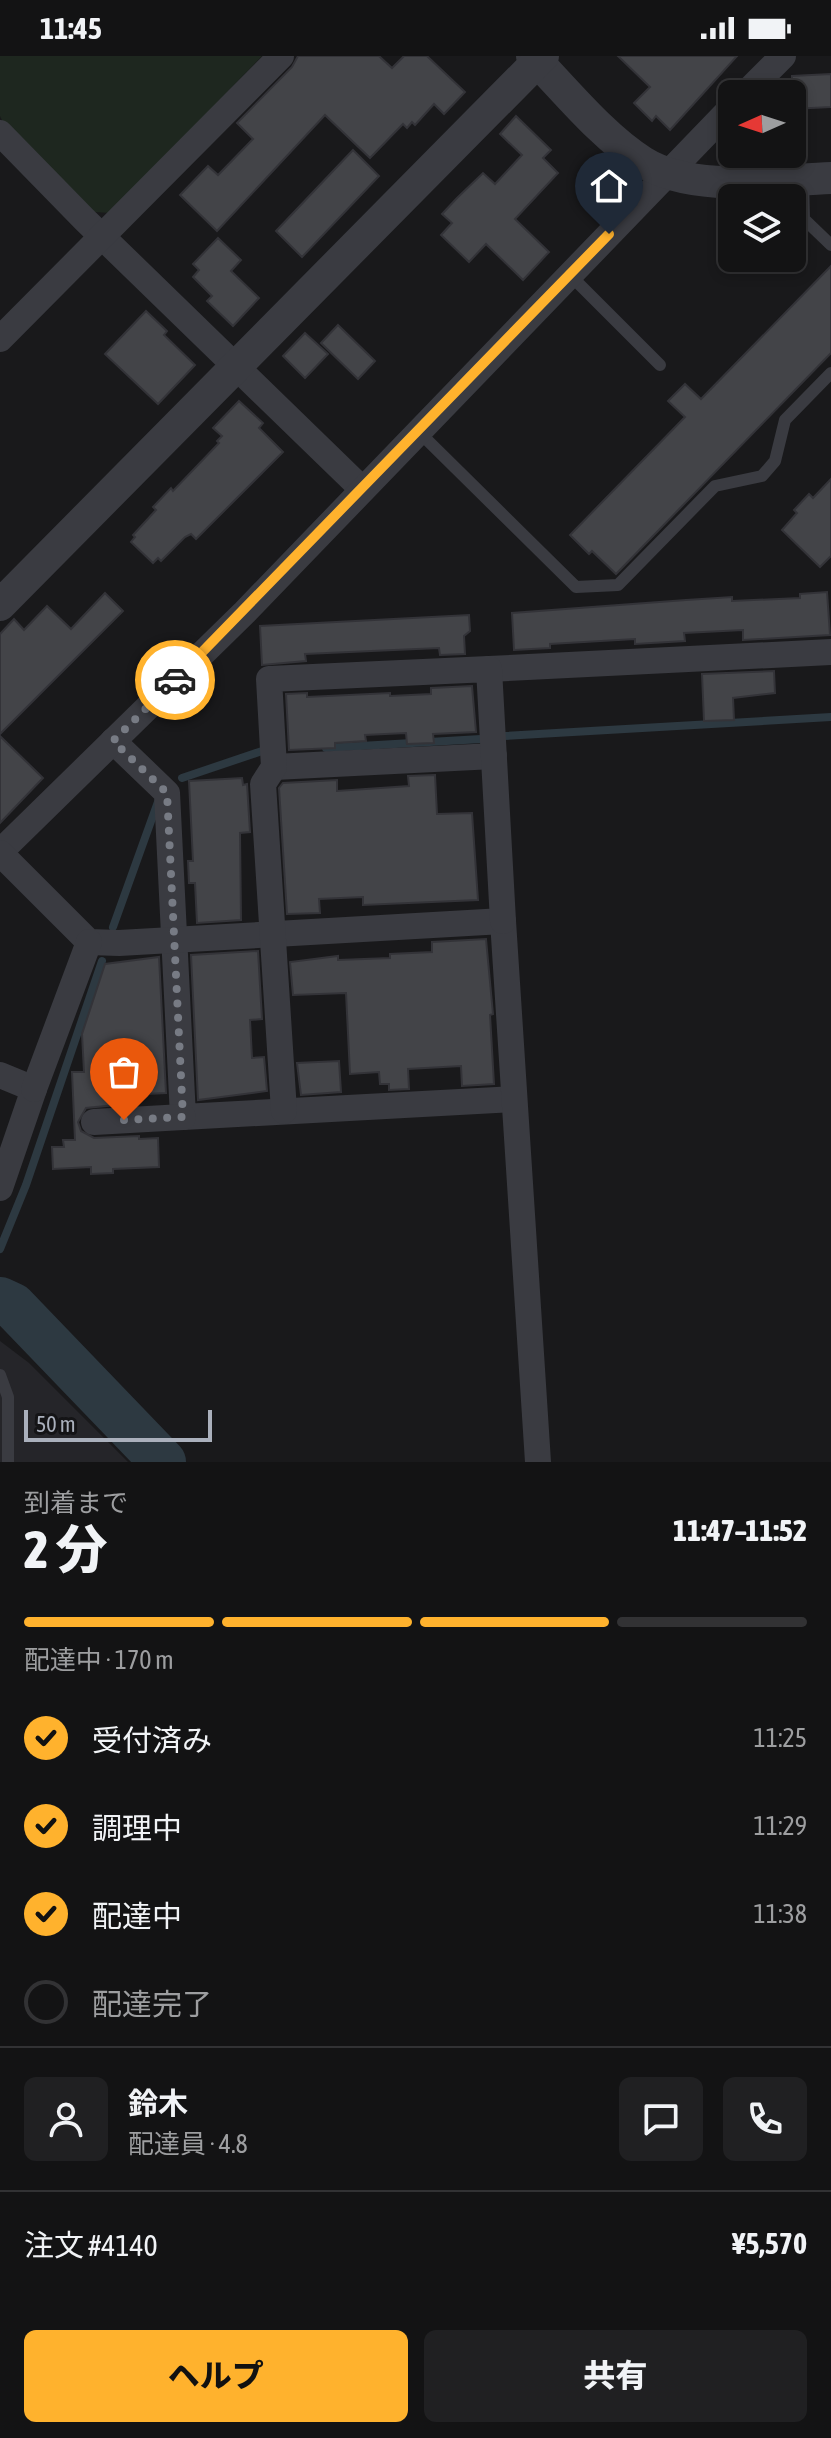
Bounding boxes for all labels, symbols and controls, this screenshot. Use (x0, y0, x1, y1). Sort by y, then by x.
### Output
text: 11:45 (40, 11, 102, 45)
north arrow (718, 80, 806, 168)
map controls (718, 80, 806, 272)
pin (575, 152, 643, 234)
icon: home (587, 164, 631, 208)
button: layers (718, 184, 806, 272)
courier (135, 640, 215, 720)
icon: car (153, 658, 197, 702)
pin (90, 1038, 158, 1120)
icon: bag (102, 1050, 146, 1094)
scale bar (24, 1406, 212, 1442)
text: 50 m (36, 1411, 76, 1437)
text: 到着まで (24, 1488, 128, 1518)
text: 11:47–11:52 (673, 1513, 807, 1547)
text: 2 分 (24, 1519, 108, 1579)
text: 配達中 · 170 m (24, 1645, 174, 1675)
icon: check (24, 1716, 68, 1760)
text: 受付済み (92, 1723, 212, 1757)
text: 11:25 (753, 1723, 807, 1753)
icon: check (24, 1804, 68, 1848)
text: 調理中 (92, 1811, 182, 1845)
text: 11:29 (753, 1811, 807, 1841)
icon: check (24, 1892, 68, 1936)
text: 配達中 (92, 1899, 182, 1933)
text: 11:38 (753, 1899, 807, 1929)
text: 配達完了 (92, 1987, 212, 2021)
button: person (24, 2077, 108, 2161)
button: chat (619, 2077, 703, 2161)
button: phone (723, 2077, 807, 2161)
text: 鈴木 (128, 2086, 188, 2120)
text: 配達員 · 4.8 (128, 2129, 248, 2159)
text: ¥5,570 (732, 2226, 807, 2260)
text: 注文 #4140 (24, 2228, 158, 2262)
button: ヘルプ (24, 2330, 408, 2422)
button: 共有 (424, 2330, 807, 2422)

